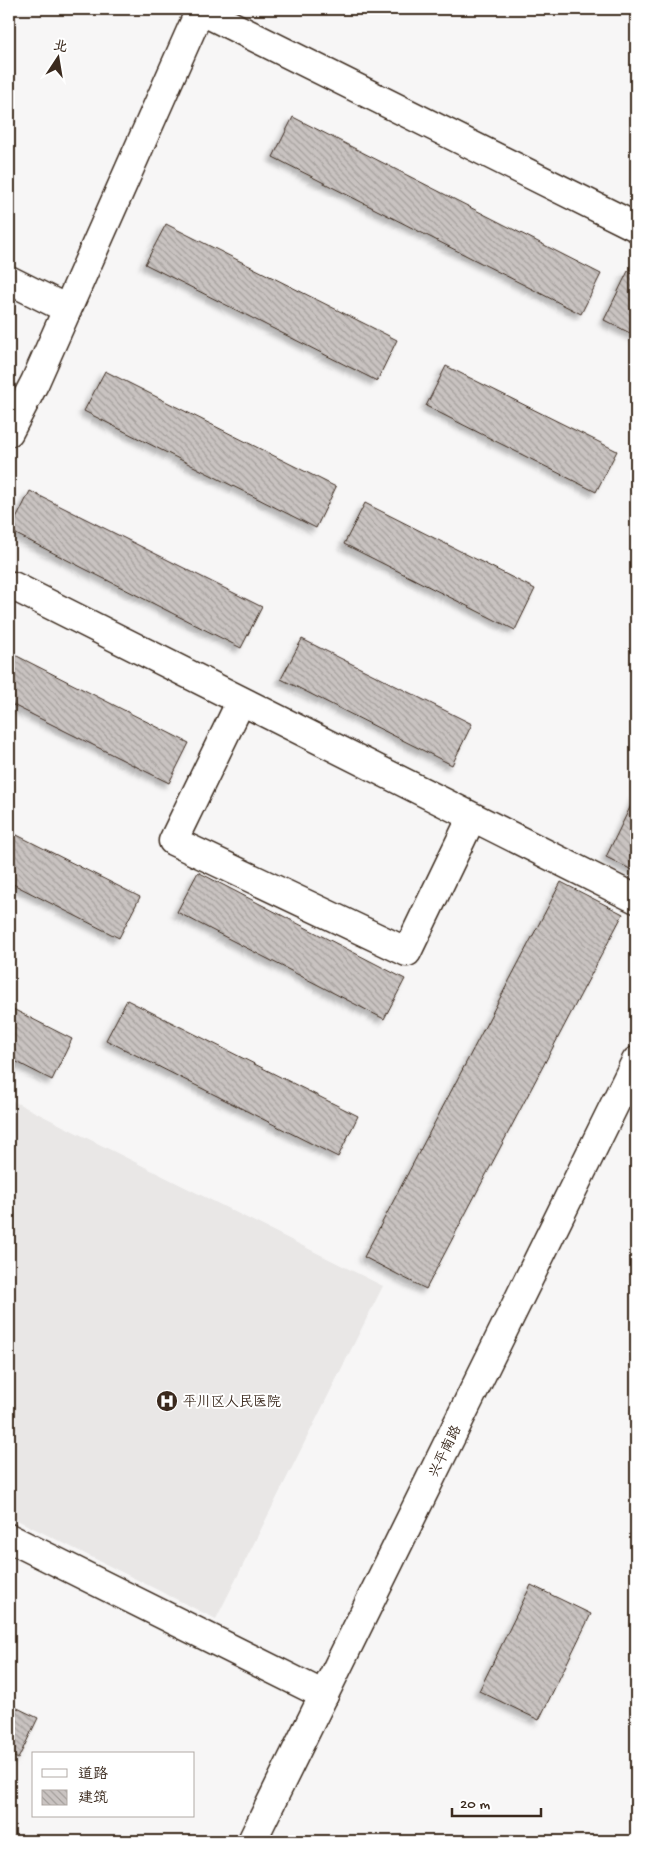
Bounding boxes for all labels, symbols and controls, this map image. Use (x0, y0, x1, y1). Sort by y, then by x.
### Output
north arrow (32, 32, 82, 82)
text: 北 (52, 38, 69, 57)
hospital icon: 平川区人民医院 (155, 1389, 179, 1413)
place label: 平川区人民医院 (183, 1394, 281, 1412)
street label: 兴平南路 (425, 1423, 466, 1481)
legend (32, 1752, 195, 1818)
text: 道路 (78, 1766, 108, 1784)
scale bar (452, 1785, 541, 1817)
text: 建筑 (78, 1790, 108, 1808)
text: 20 m (460, 1796, 490, 1814)

